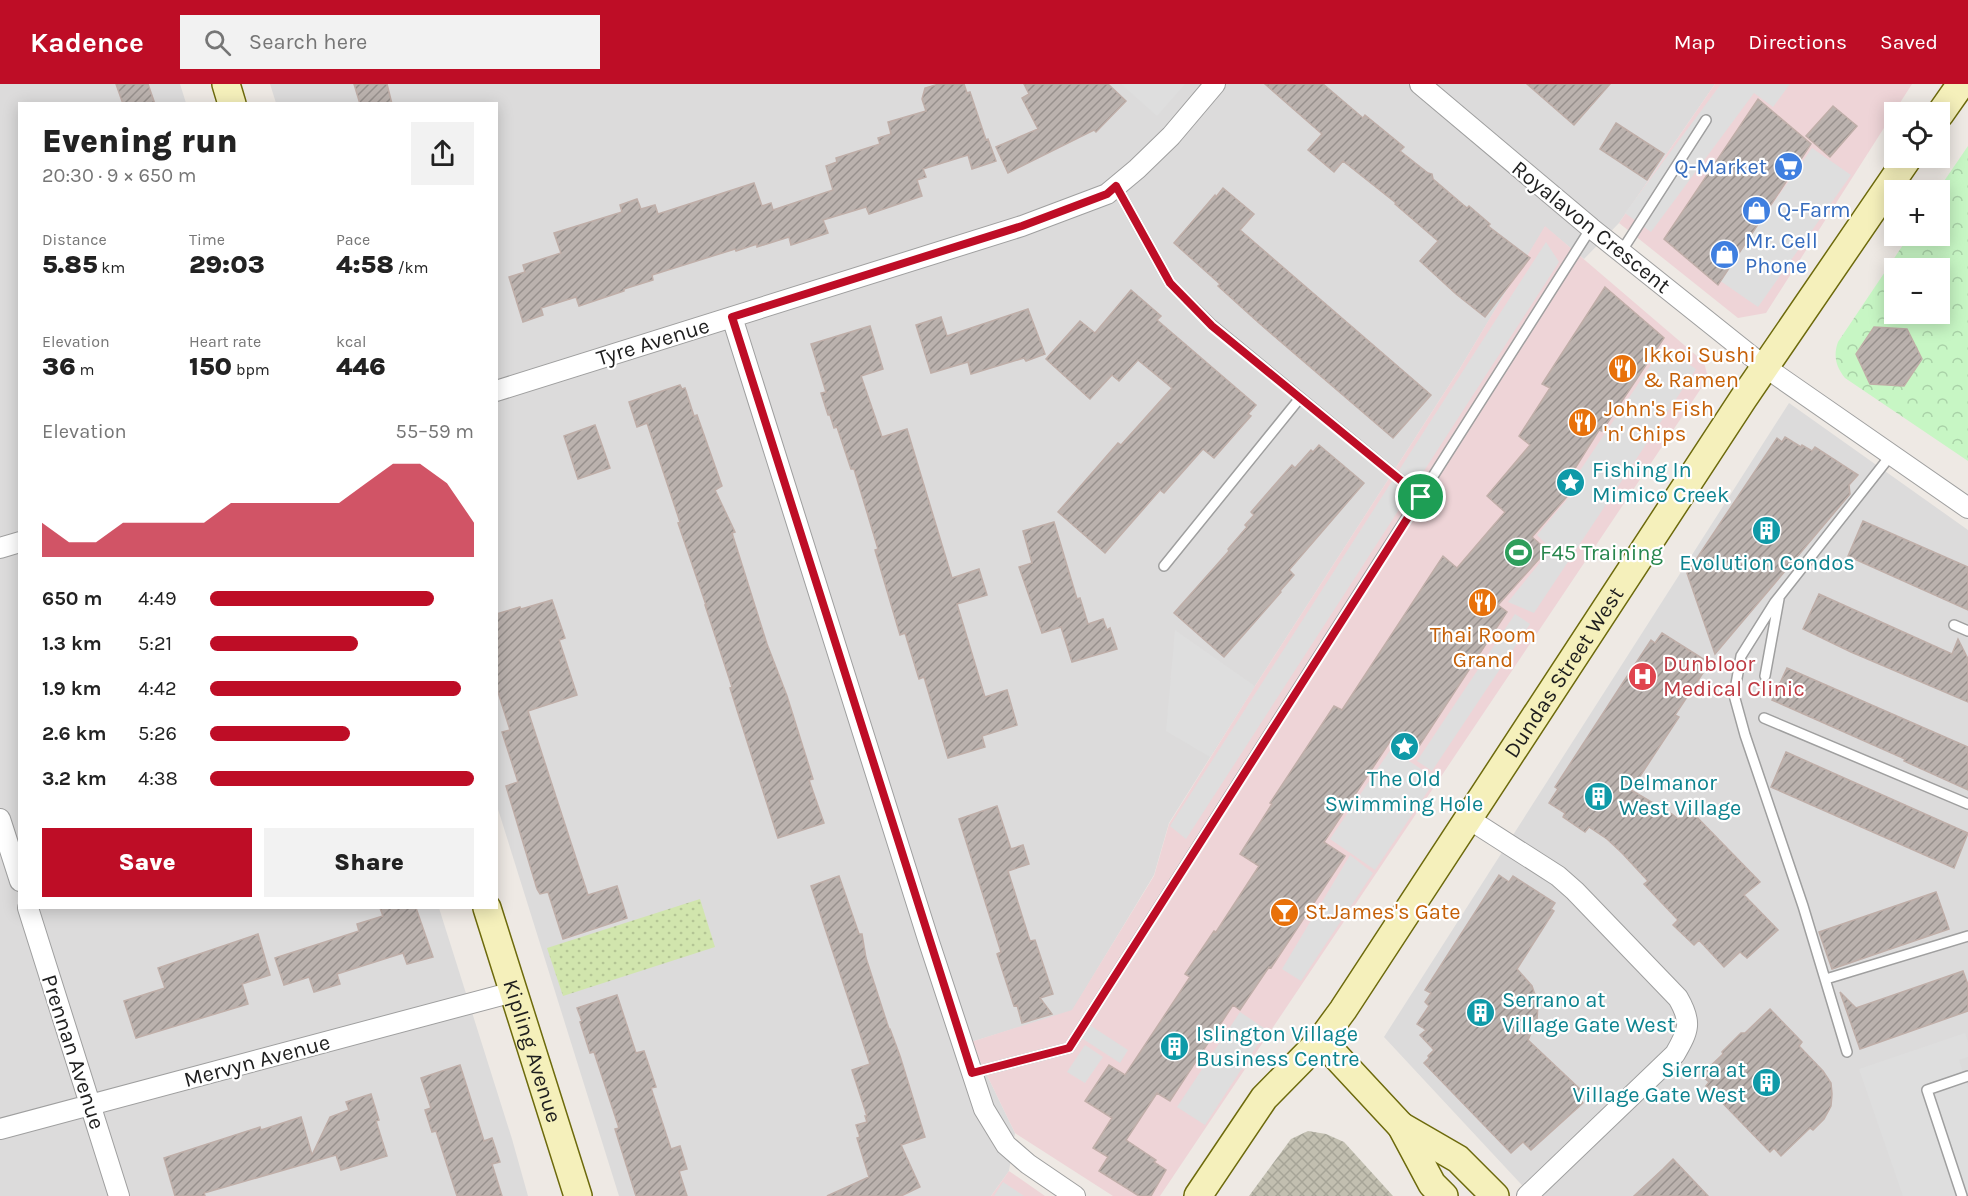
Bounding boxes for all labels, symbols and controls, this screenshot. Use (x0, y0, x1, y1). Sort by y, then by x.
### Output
search box (180, 15, 600, 69)
text: Kadence (30, 26, 144, 59)
icon: search (201, 26, 234, 59)
text: Search here (249, 29, 367, 55)
text: Map (1674, 30, 1715, 54)
text: Directions (1748, 30, 1847, 54)
text: Saved (1880, 30, 1938, 54)
map controls (1884, 102, 1950, 324)
button: locate (1884, 102, 1950, 168)
text: Evening run (42, 122, 238, 160)
button: share (411, 122, 474, 185)
supermarket icon: Q-Market (1772, 151, 1804, 183)
place label: Q-Market (1674, 154, 1767, 180)
street label: Royalavon Crescent (1507, 155, 1675, 299)
text: 20:30 · 9 × 650 m (42, 164, 197, 187)
button: + (1884, 180, 1950, 246)
shop icon: Q-Farm (1740, 194, 1772, 226)
place label: Q-Farm (1777, 197, 1851, 223)
place label: Mr. Cell Phone (1745, 228, 1818, 279)
text: Distance (42, 230, 107, 249)
text: Time (189, 230, 225, 249)
text: Pace (336, 230, 370, 249)
shop icon: Mr. Cell Phone (1708, 238, 1740, 270)
text: 5.85 (42, 249, 98, 280)
text: 29:03 (189, 249, 265, 280)
text: 4:58 (336, 249, 394, 280)
text: km (98, 258, 125, 277)
text: /km (394, 258, 429, 277)
button: − (1884, 258, 1950, 324)
street label: Tyre Avenue (594, 313, 712, 371)
text: Elevation (42, 332, 110, 351)
text: Heart rate (189, 332, 261, 351)
text: kcal (336, 332, 367, 351)
place label: Ikkoi Sushi & Ramen (1643, 342, 1756, 393)
text: 36 (42, 351, 76, 382)
text: 150 (189, 351, 232, 382)
text: 446 (336, 351, 386, 382)
restaurant icon: Ikkoi Sushi & Ramen (1606, 352, 1638, 384)
text: m (76, 360, 95, 379)
text: bpm (232, 360, 270, 379)
place label: John's Fish 'n' Chips (1604, 396, 1714, 447)
restaurant icon: John's Fish 'n' Chips (1567, 406, 1599, 438)
text: Elevation (42, 420, 127, 443)
text: 55–59 m (396, 420, 474, 443)
place label: Fishing In Mimico Creek (1592, 457, 1729, 508)
place icon: Fishing In Mimico Creek (1555, 467, 1587, 499)
pin (1395, 471, 1446, 522)
icon: arrive (1404, 480, 1437, 513)
building icon: Evolution Condos (1751, 515, 1783, 547)
sports icon: F45 Training (1503, 537, 1535, 569)
place label: F45 Training (1540, 540, 1664, 566)
place label: Evolution Condos (1679, 550, 1855, 576)
street label: Dundas Street West (1499, 582, 1629, 763)
text: 650 m (42, 587, 102, 610)
text: 4:49 (138, 587, 177, 610)
restaurant icon: Thai Room Grand (1467, 587, 1499, 619)
place label: Thai Room Grand (1430, 622, 1536, 673)
text: 1.3 km (42, 632, 102, 655)
text: 5:21 (138, 632, 172, 655)
place label: Dunbloor Medical Clinic (1663, 651, 1805, 702)
hospital icon: Dunbloor Medical Clinic (1626, 661, 1658, 693)
text: 1.9 km (42, 677, 102, 700)
text: 4:42 (138, 677, 177, 700)
text: 2.6 km (42, 722, 106, 745)
text: 5:26 (138, 722, 177, 745)
place icon: The Old Swimming Hole (1388, 731, 1420, 763)
place label: The Old Swimming Hole (1325, 766, 1483, 817)
text: 3.2 km (42, 767, 107, 790)
text: 4:38 (138, 767, 178, 790)
place label: Delmanor West Village (1619, 770, 1741, 821)
building icon: Delmanor West Village (1582, 780, 1614, 812)
button: Save (42, 828, 252, 897)
button: Share (264, 828, 474, 897)
bar icon: St.James's Gate (1268, 896, 1300, 928)
place label: St.James's Gate (1305, 899, 1461, 925)
street label: Prennan Avenue (36, 971, 110, 1133)
street label: Kipling Avenue (497, 976, 567, 1126)
place label: Serrano at Village Gate West (1502, 987, 1675, 1038)
building icon: Serrano at Village Gate West (1465, 997, 1497, 1029)
place label: Islington Village Business Centre (1196, 1021, 1360, 1072)
street label: Mervyn Avenue (181, 1029, 333, 1093)
building icon: Islington Village Business Centre (1159, 1031, 1191, 1063)
place label: Sierra at Village Gate West (1573, 1057, 1746, 1108)
building icon: Sierra at Village Gate West (1751, 1067, 1783, 1099)

